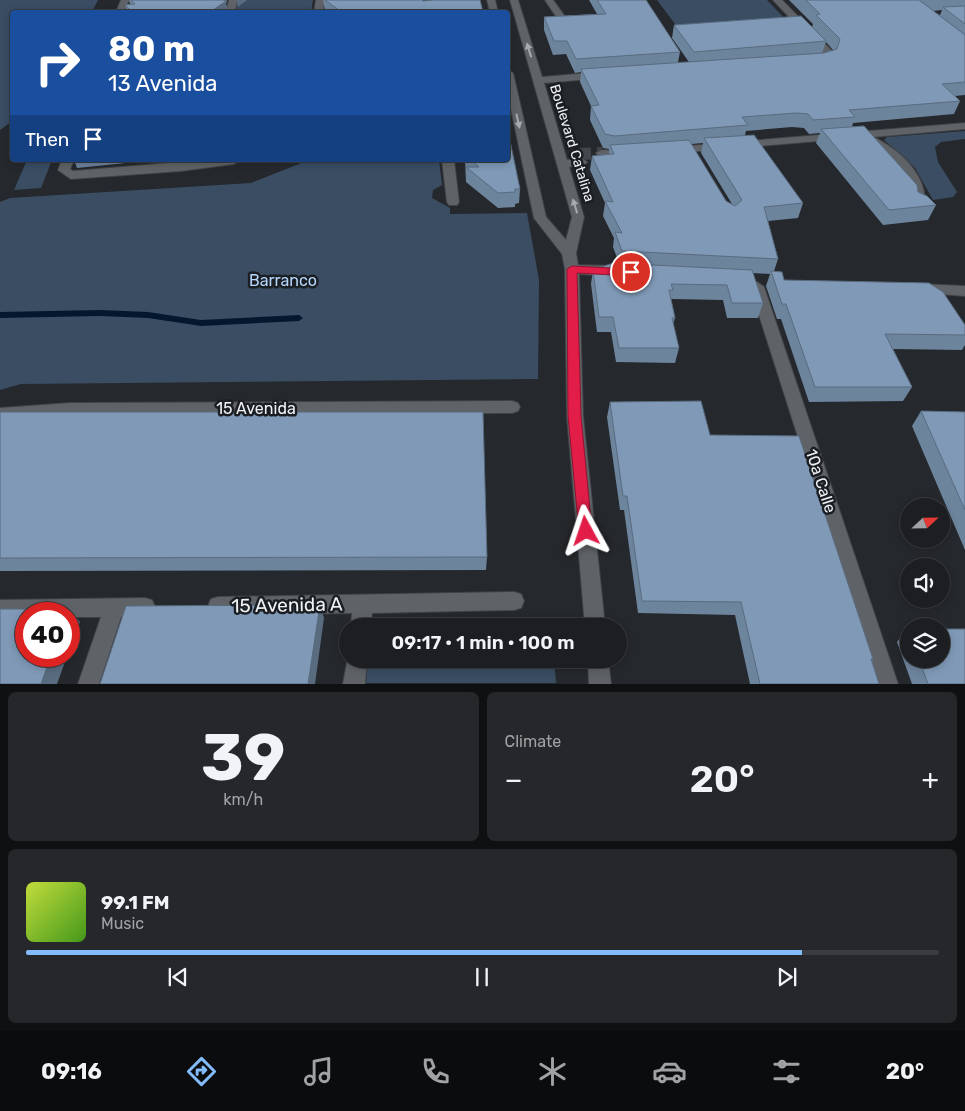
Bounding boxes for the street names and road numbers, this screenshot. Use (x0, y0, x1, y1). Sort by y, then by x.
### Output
street label: Boulevard Catalina (546, 82, 598, 204)
street label: 15 Avenida (216, 399, 296, 418)
street label: 10a Calle (802, 447, 840, 515)
street label: 15 Avenida A (231, 593, 343, 617)

